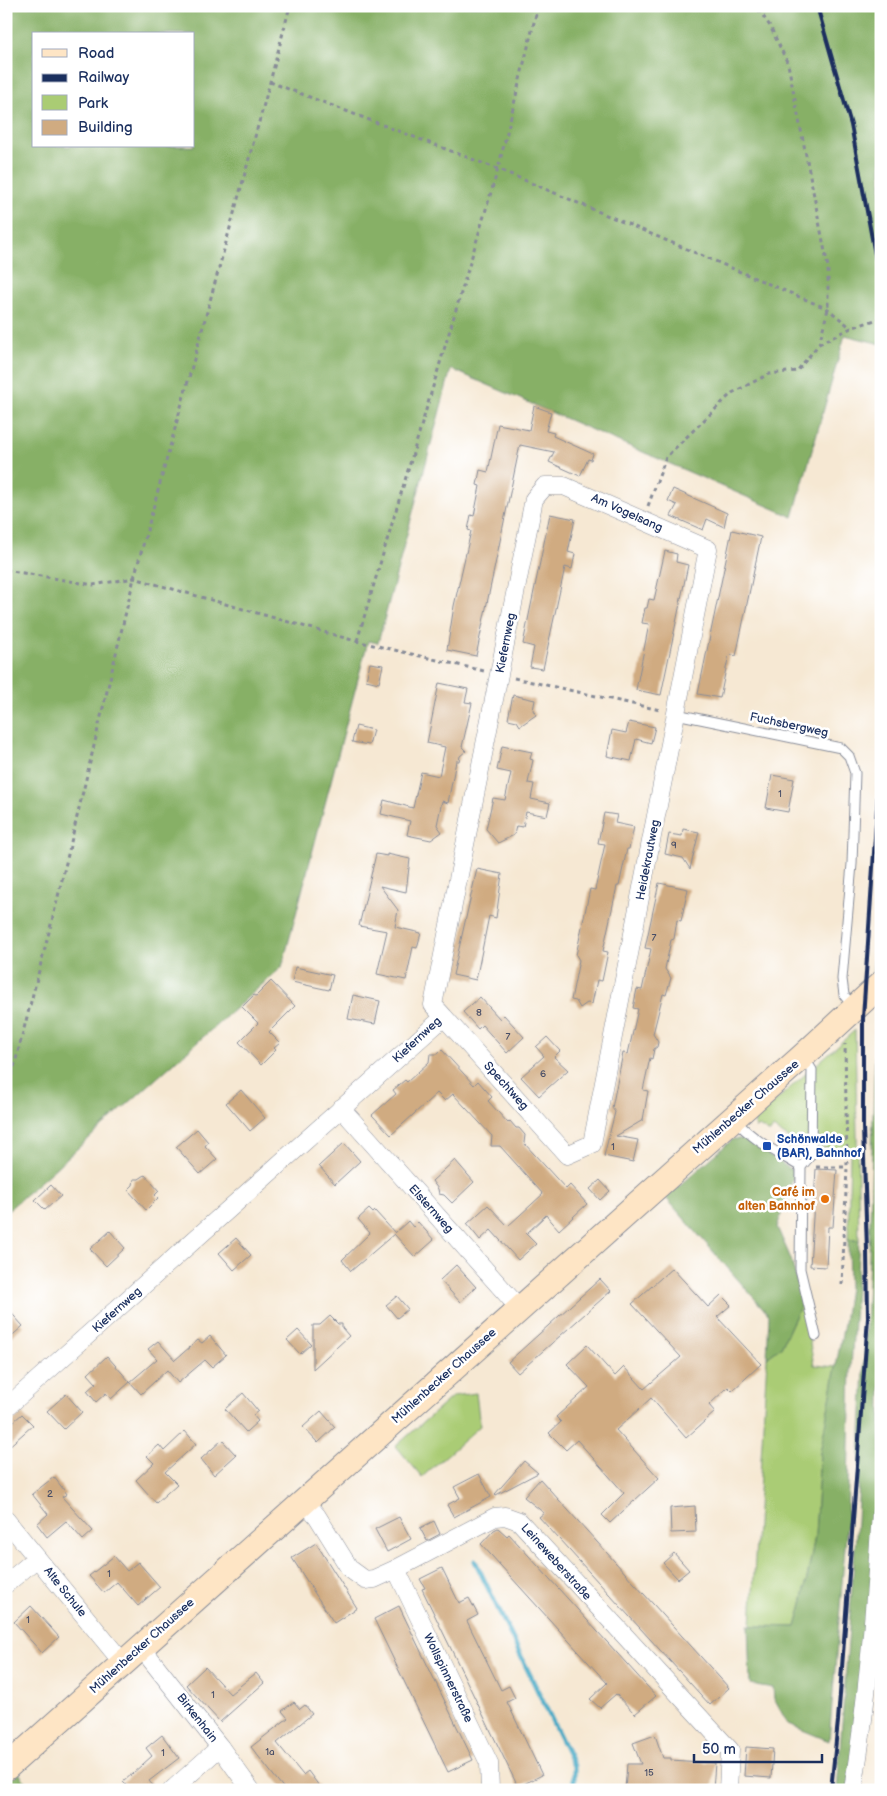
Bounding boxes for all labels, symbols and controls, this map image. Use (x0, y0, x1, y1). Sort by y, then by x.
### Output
legend (32, 32, 195, 148)
text: Road (78, 44, 114, 63)
text: Railway (78, 68, 129, 87)
text: Park (78, 94, 109, 113)
text: Building (78, 118, 133, 137)
street label: Am Vogelsang (589, 491, 665, 535)
street label: Kiefernweg (493, 612, 519, 674)
street label: Fuchsbergweg (749, 709, 830, 741)
house number: 1 (778, 788, 782, 800)
street label: Heidekrautweg (633, 818, 663, 902)
house number: 9 (671, 839, 677, 851)
house number: 7 (652, 932, 657, 944)
house number: 8 (476, 1007, 482, 1019)
street label: Kiefernweg (390, 1014, 444, 1066)
house number: 7 (506, 1031, 511, 1043)
street label: Mühlenbecker Chaussee (690, 1057, 802, 1157)
street label: Spechtweg (480, 1059, 532, 1113)
house number: 6 (540, 1068, 546, 1080)
place label: Schönwalde (BAR), Bahnhof (777, 1132, 862, 1161)
marker: Schönwalde (BAR), Bahnhof (761, 1140, 773, 1152)
house number: 1 (611, 1141, 615, 1153)
street label: Elsternweg (405, 1182, 457, 1236)
place label: Café im alten Bahnhof (738, 1185, 816, 1214)
marker: Café im alten Bahnhof (819, 1193, 831, 1205)
street label: Kiefernweg (89, 1284, 145, 1336)
street label: Mühlenbecker Chaussee (389, 1325, 499, 1427)
house number: 2 (47, 1488, 53, 1500)
street label: Leineweberstraße (518, 1521, 594, 1603)
street label: Alte Schule (40, 1564, 90, 1620)
house number: 1 (107, 1568, 111, 1580)
street label: Mühlenbecker Chaussee (87, 1595, 197, 1697)
house number: 1 (26, 1614, 30, 1626)
street label: Wollspinnerstraße (420, 1631, 476, 1725)
house number: 1 (211, 1689, 215, 1701)
street label: Birkenhain (173, 1691, 221, 1746)
scale bar (694, 1731, 822, 1763)
text: 50 m (702, 1740, 736, 1759)
house number: 1a (265, 1746, 275, 1758)
house number: 1 (161, 1747, 165, 1759)
house number: 15 (644, 1767, 654, 1779)

